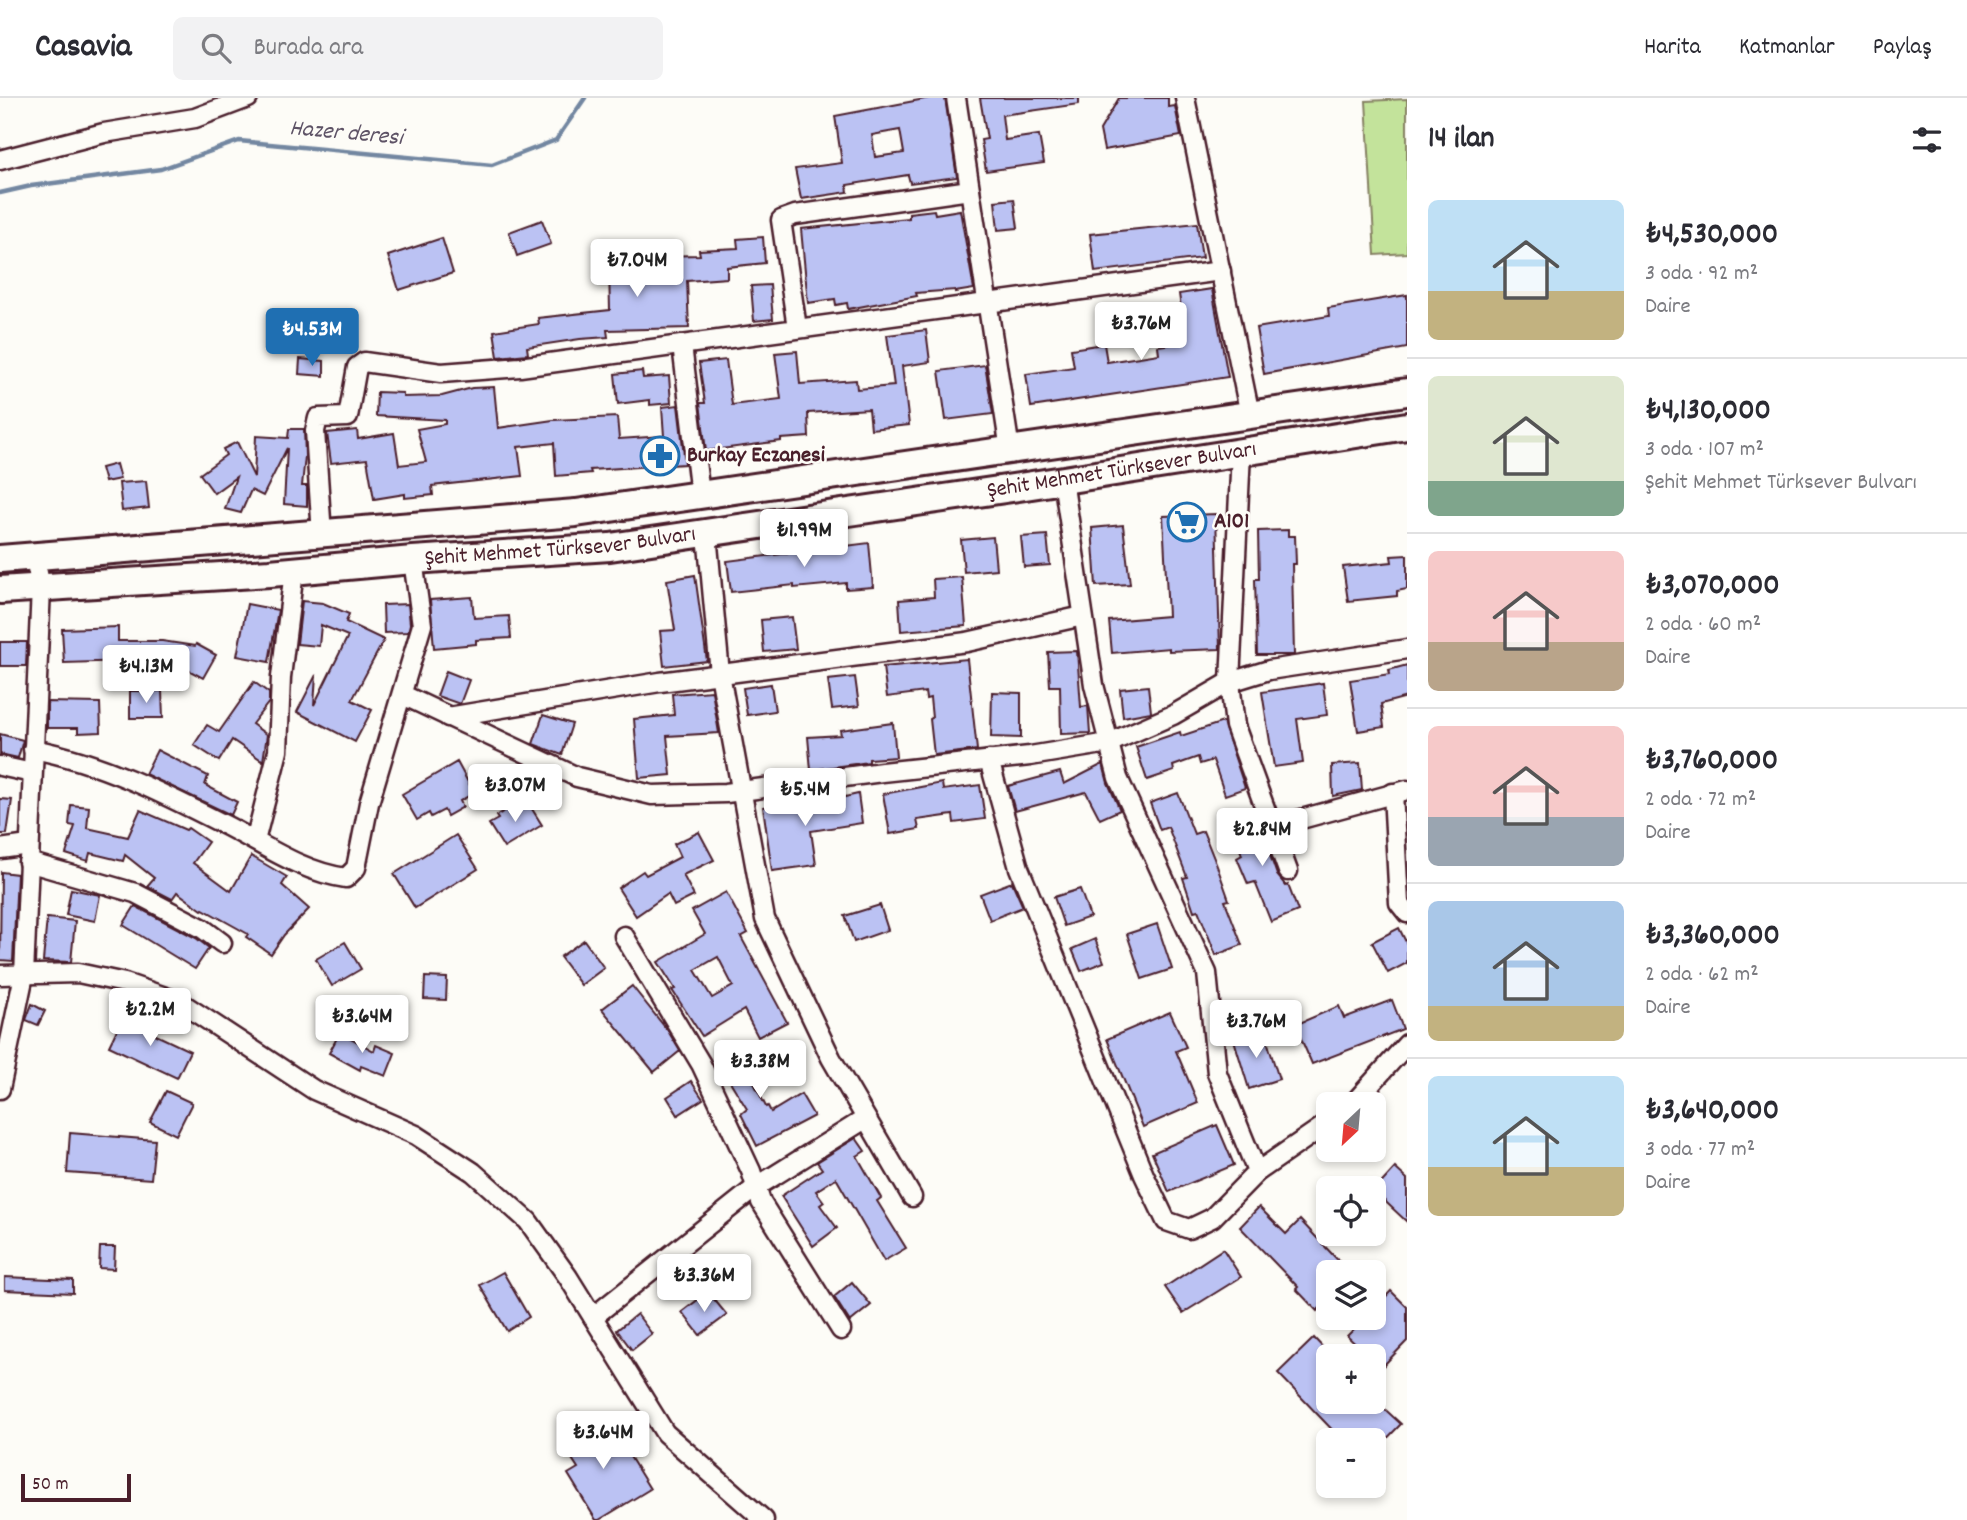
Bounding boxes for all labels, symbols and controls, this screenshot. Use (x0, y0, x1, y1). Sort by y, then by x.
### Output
search box (173, 17, 663, 80)
text: Casavia (35, 25, 131, 72)
icon: search (197, 29, 235, 67)
text: Burada ara (253, 30, 363, 67)
text: Harita (1644, 31, 1701, 65)
text: Katmanlar (1739, 31, 1835, 65)
text: Paylaş (1873, 31, 1932, 65)
water label: Hazer deresi (288, 112, 408, 156)
text: 14 ilan (1428, 119, 1494, 162)
icon: filters (1908, 121, 1946, 159)
text: ₺4,530,000 (1645, 215, 1778, 258)
icon: home (1484, 228, 1568, 312)
pin: ₺7.04M (580, 240, 694, 299)
text: ₺7.04M (607, 245, 668, 278)
text: 3 oda · 92 m² (1645, 258, 1758, 291)
text: Daire (1645, 291, 1691, 324)
pin: ₺3.76M (1084, 302, 1198, 362)
pin: ₺4.53M (255, 308, 369, 368)
text: ₺3.76M (1111, 308, 1171, 341)
text: ₺4.53M (282, 314, 342, 347)
text: ₺4,130,000 (1645, 391, 1771, 434)
icon: home (1484, 404, 1568, 488)
street label: Şehit Mehmet Türksever Bulvarı (985, 433, 1259, 508)
text: 3 oda · 107 m² (1645, 434, 1764, 467)
pharmacy icon: Burkay Eczanesi (639, 435, 681, 477)
place label: Burkay Eczanesi (687, 440, 826, 473)
text: Şehit Mehmet Türksever Bulvarı (1645, 467, 1917, 500)
supermarket icon: A101 (1166, 501, 1208, 543)
place label: A101 (1214, 506, 1249, 539)
pin: ₺1.99M (747, 510, 861, 569)
text: ₺1.99M (776, 515, 832, 548)
street label: Şehit Mehmet Türksever Bulvarı (424, 518, 698, 576)
text: ₺3,070,000 (1645, 566, 1780, 609)
icon: home (1484, 579, 1568, 663)
text: 2 oda · 60 m² (1645, 609, 1761, 642)
text: Daire (1645, 642, 1691, 675)
pin: ₺4.13M (89, 646, 203, 705)
text: ₺4.13M (119, 651, 173, 684)
text: ₺3,760,000 (1645, 741, 1778, 784)
icon: home (1484, 754, 1568, 838)
pin: ₺3.07M (458, 764, 572, 824)
pin: ₺5.4M (756, 768, 854, 828)
text: ₺3.07M (484, 770, 546, 803)
text: ₺5.4M (780, 774, 830, 807)
text: 2 oda · 72 m² (1645, 784, 1756, 817)
pin: ₺2.84M (1205, 808, 1319, 868)
text: ₺2.84M (1233, 814, 1291, 847)
text: Daire (1645, 817, 1691, 850)
text: ₺3,360,000 (1645, 916, 1780, 959)
icon: home (1484, 929, 1568, 1013)
text: 2 oda · 62 m² (1645, 959, 1759, 992)
pin: ₺2.2M (101, 988, 199, 1048)
text: Daire (1645, 992, 1691, 1025)
text: ₺2.2M (125, 994, 175, 1027)
pin: ₺3.64M (305, 996, 419, 1055)
pin: ₺3.76M (1199, 1000, 1313, 1060)
text: ₺3.64M (331, 1001, 393, 1034)
text: ₺3.76M (1226, 1006, 1286, 1039)
pin: ₺3.38M (703, 1040, 817, 1100)
text: ₺3.38M (730, 1046, 790, 1079)
text: ₺3,640,000 (1645, 1091, 1779, 1134)
north arrow (1316, 1092, 1386, 1162)
map controls (1316, 1092, 1386, 1498)
icon: home (1484, 1104, 1568, 1188)
text: 3 oda · 77 m² (1645, 1134, 1755, 1167)
text: Daire (1645, 1167, 1691, 1200)
button: locate (1316, 1176, 1386, 1246)
pin: ₺3.36M (647, 1254, 761, 1314)
text: ₺3.36M (673, 1260, 735, 1293)
button: layers (1316, 1260, 1386, 1330)
button: + (1316, 1344, 1386, 1414)
pin: ₺3.64M (546, 1412, 660, 1471)
text: ₺3.64M (572, 1417, 634, 1450)
button: − (1316, 1428, 1386, 1498)
scale bar (21, 1471, 131, 1503)
text: 50 m (32, 1472, 69, 1499)

